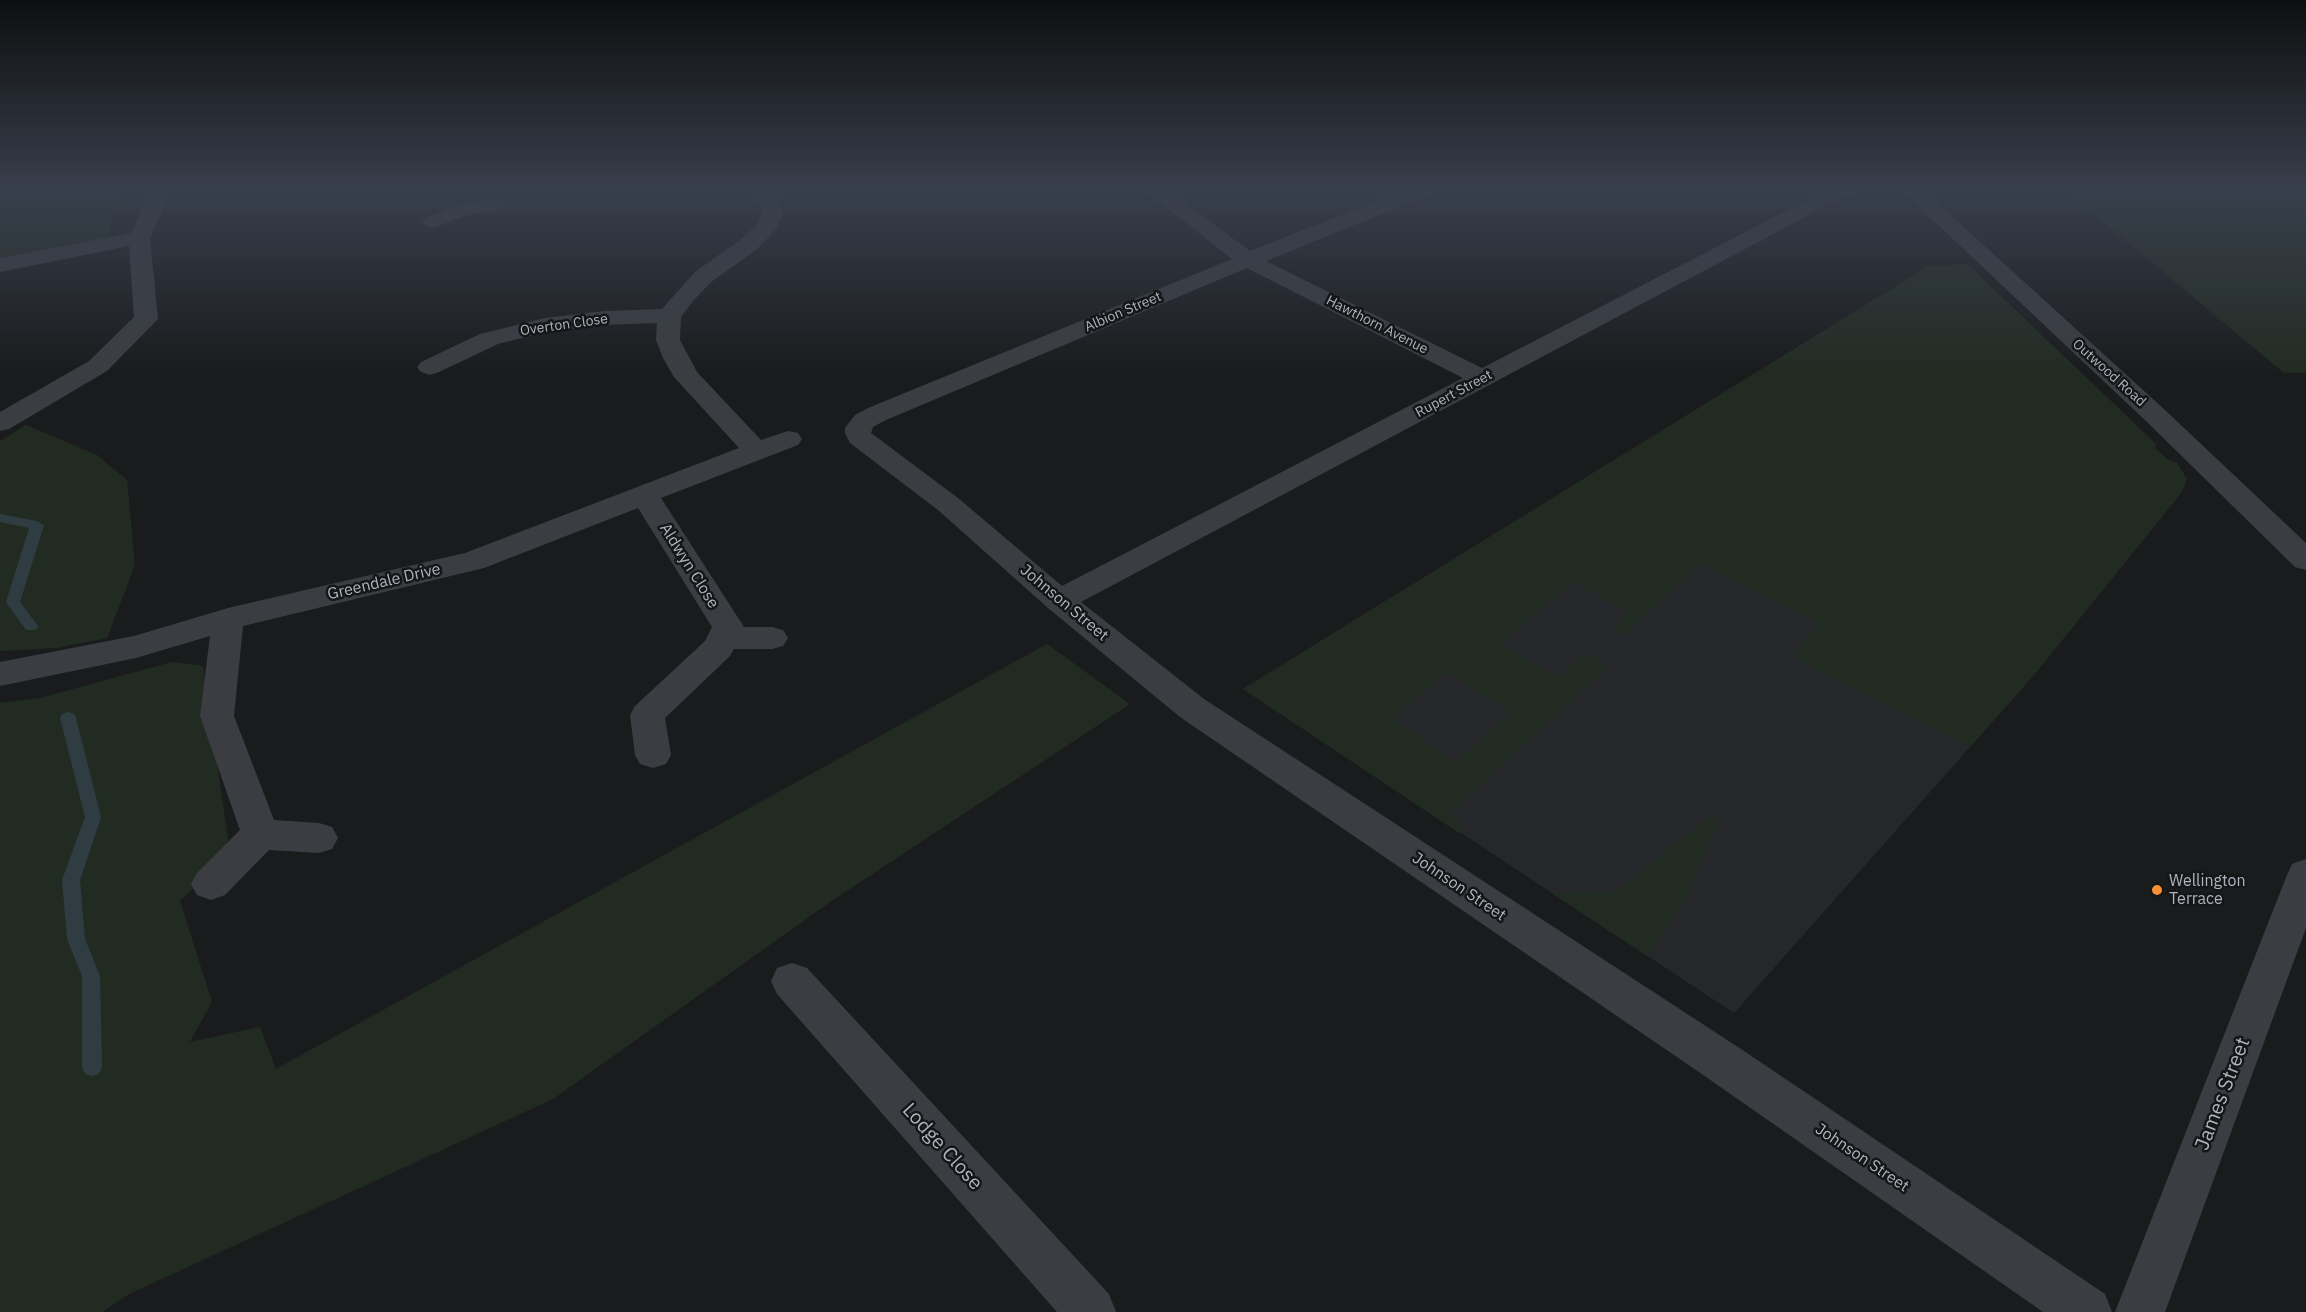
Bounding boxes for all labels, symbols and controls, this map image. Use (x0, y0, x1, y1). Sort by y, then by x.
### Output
street label: Albion Street (1082, 288, 1164, 336)
street label: Hawthorn Avenue (1323, 292, 1431, 358)
street label: Overton Close (519, 311, 609, 339)
street label: Outwood Road (2069, 336, 2149, 410)
street label: Rupert Street (1413, 367, 1495, 421)
street label: Aldwyn Close (655, 520, 723, 612)
street label: Greendale Drive (326, 560, 442, 604)
street label: Johnson Street (1016, 561, 1112, 645)
street label: Johnson Street (1409, 849, 1509, 925)
place label: Wellington Terrace (2169, 871, 2246, 909)
marker: Wellington Terrace (2150, 883, 2164, 897)
street label: James Street (2191, 1034, 2255, 1154)
street label: Lodge Close (897, 1099, 987, 1195)
street label: Johnson Street (1812, 1120, 1912, 1196)

